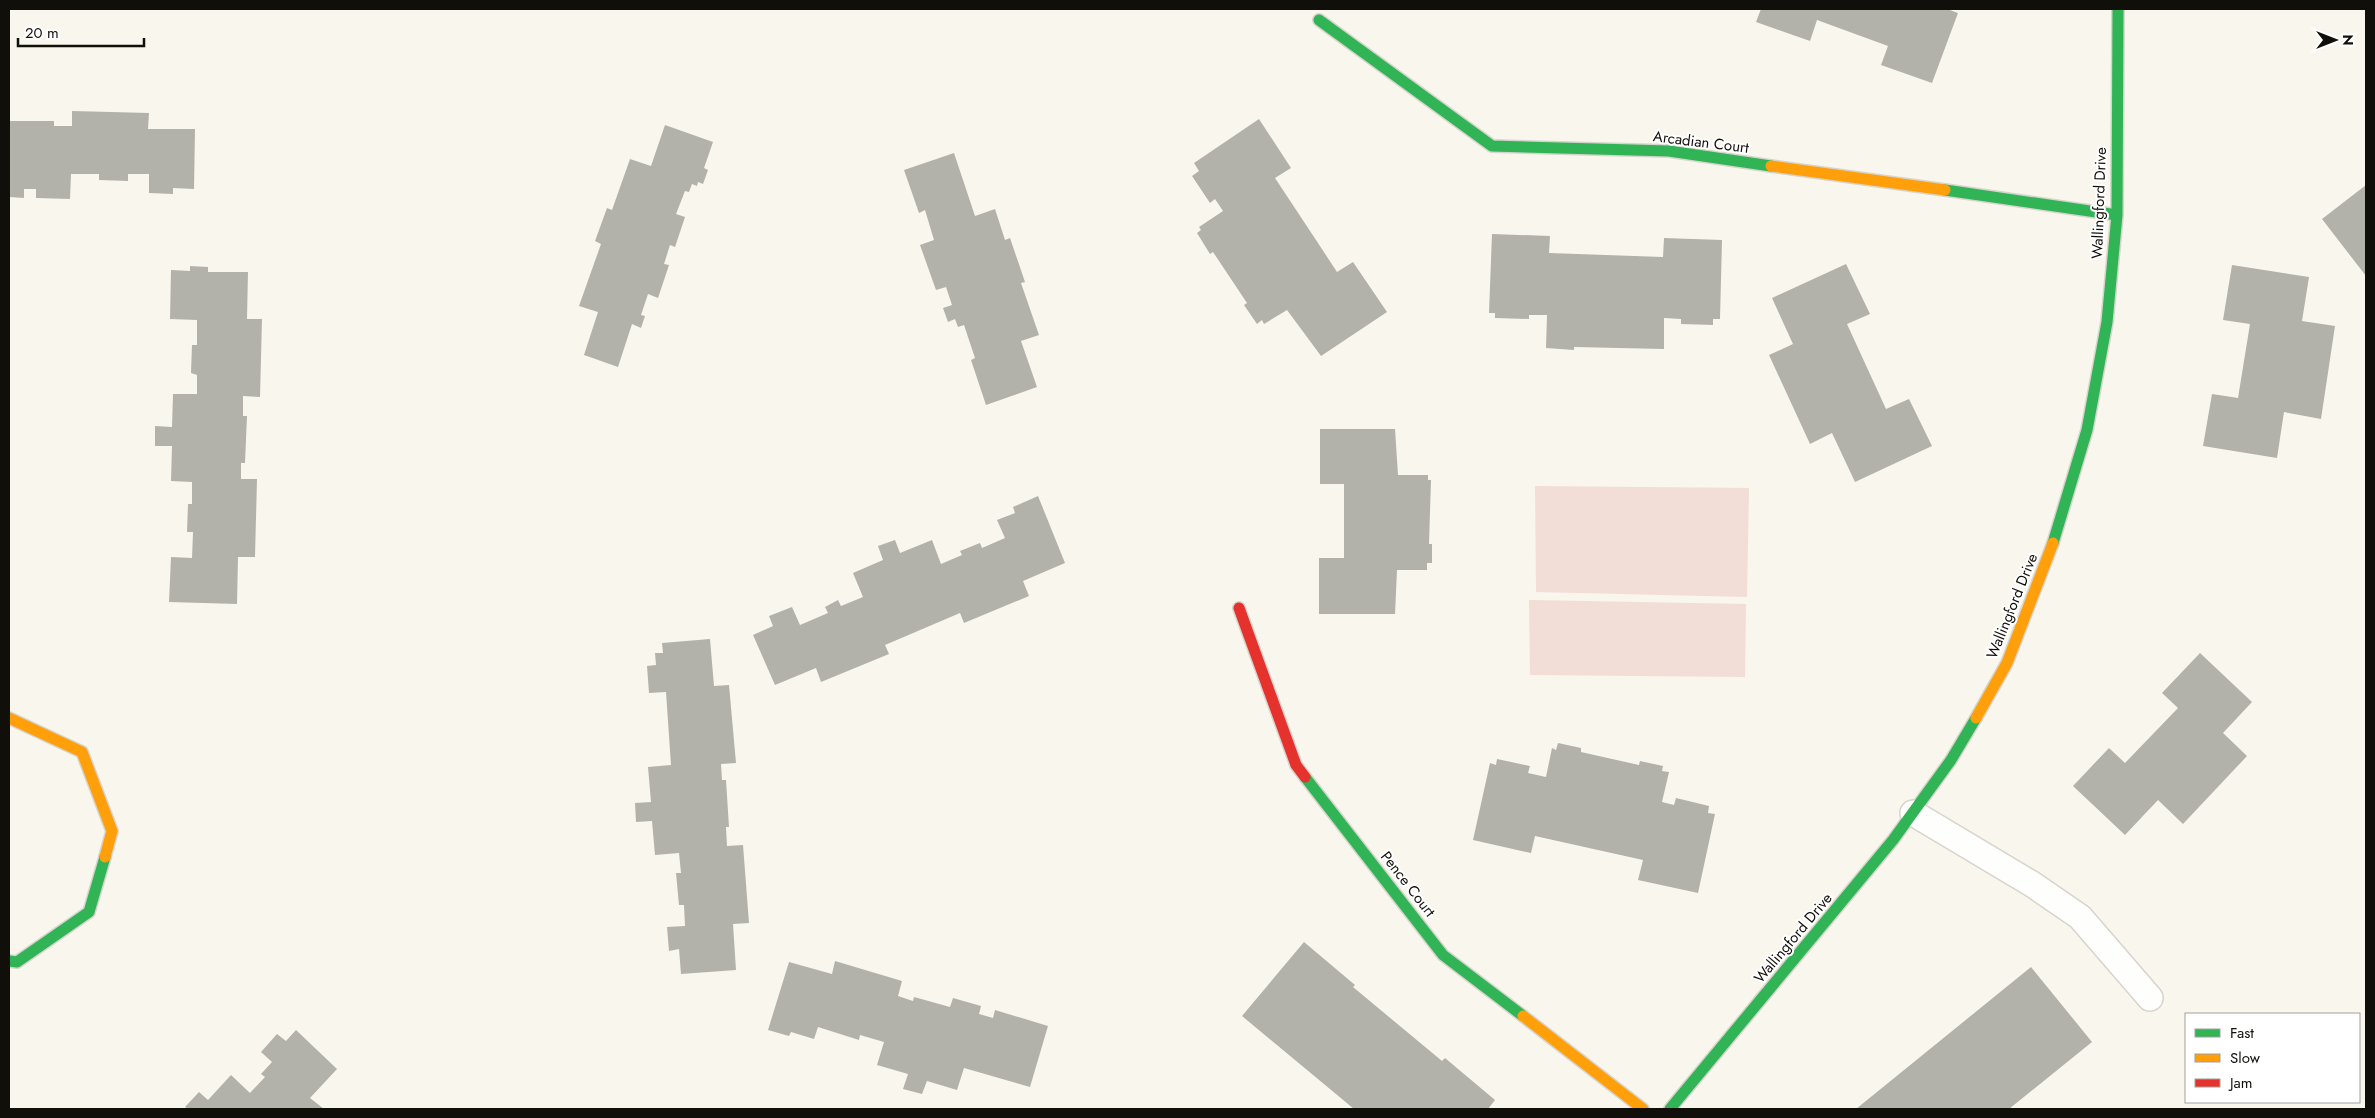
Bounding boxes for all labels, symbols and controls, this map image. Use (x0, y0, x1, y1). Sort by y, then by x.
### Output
scale bar (18, 15, 144, 47)
north arrow (2310, 15, 2360, 65)
text: 20 m (25, 22, 59, 44)
text: N (2338, 34, 2358, 46)
street label: Arcadian Court (1652, 125, 1751, 159)
street label: Wallingford Drive (2086, 146, 2112, 259)
street label: Wallingford Drive (1981, 550, 2043, 662)
street label: Pence Court (1375, 847, 1441, 922)
street label: Wallingford Drive (1749, 888, 1838, 988)
legend (2185, 1013, 2360, 1103)
text: Fast (2230, 1022, 2254, 1044)
text: Slow (2230, 1047, 2261, 1069)
text: Jam (2228, 1072, 2253, 1094)

